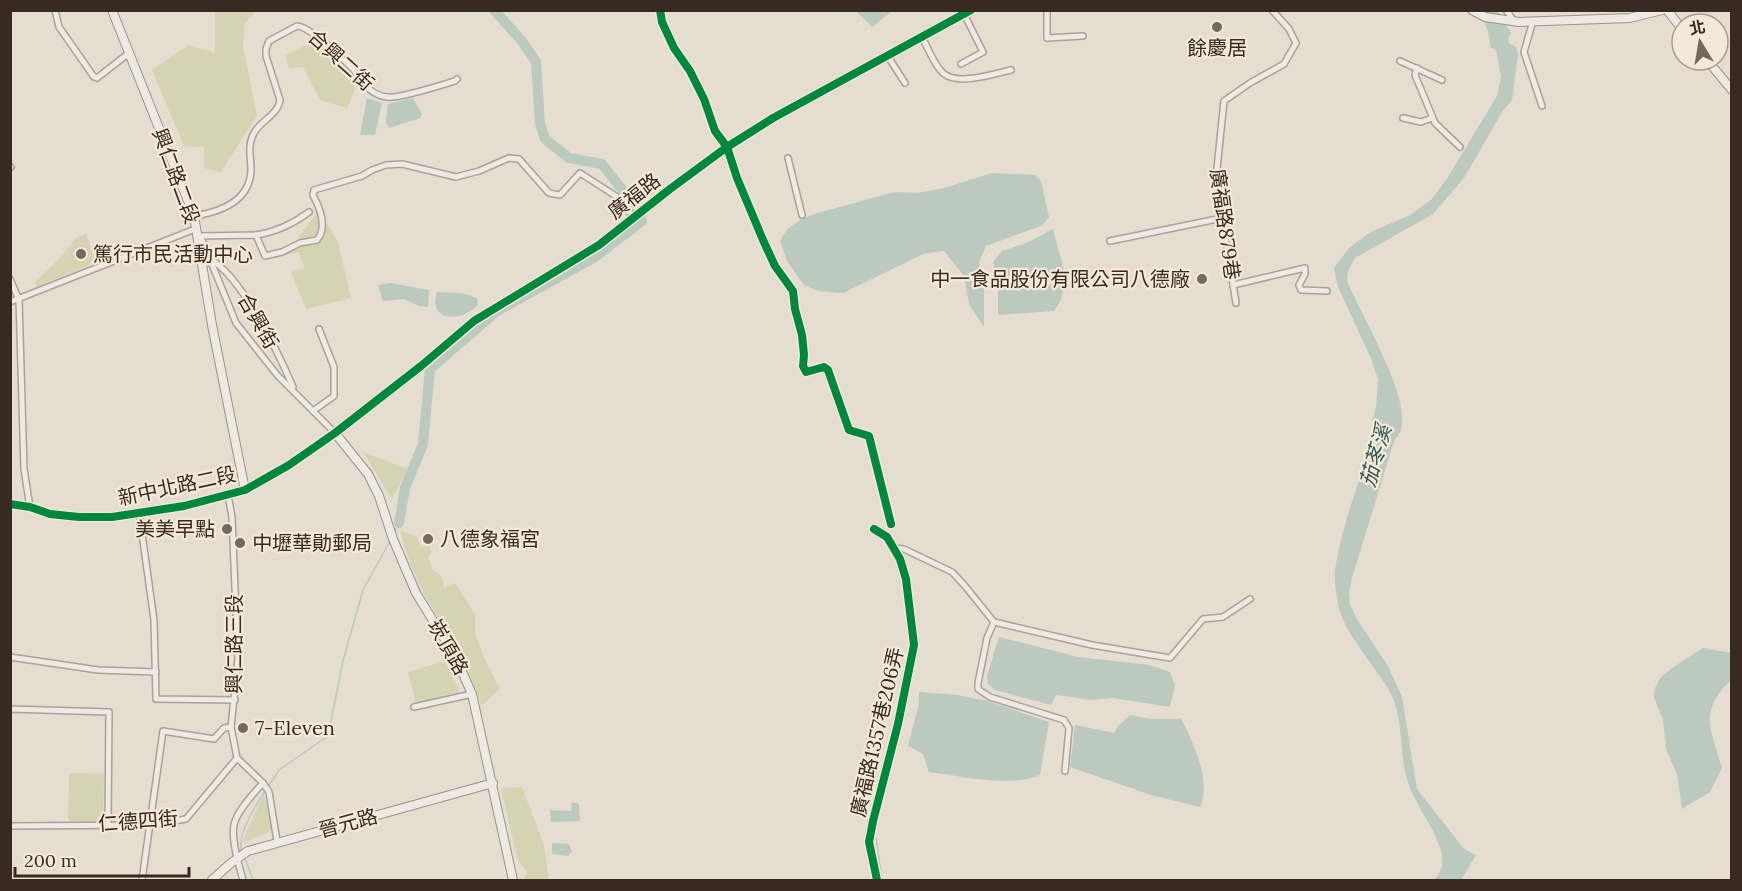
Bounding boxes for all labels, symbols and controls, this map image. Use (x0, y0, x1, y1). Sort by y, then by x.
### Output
north arrow (1670, 12, 1730, 72)
text: 北 (1687, 16, 1707, 39)
marker: 餘慶居 (1210, 20, 1224, 34)
street label: 合興二街 (303, 24, 379, 96)
place label: 餘慶居 (1187, 35, 1247, 60)
street label: 興仁路二段 (148, 125, 205, 227)
street label: 廣福路 (602, 167, 665, 224)
street label: 廣福路879巷 (1205, 167, 1246, 281)
place label: 篤行市民活動中心 (93, 241, 253, 266)
marker: 篤行市民活動中心 (74, 247, 88, 261)
place label: 中一食品股份有限公司八德廠 (930, 266, 1190, 291)
marker: 中一食品股份有限公司八德廠 (1195, 272, 1209, 286)
street label: 合興街 (233, 289, 284, 353)
water label: 茄苳溪 (1354, 419, 1398, 490)
street label: 新中北路二段 (116, 461, 238, 510)
place label: 美美早點 (135, 516, 215, 541)
marker: 美美早點 (220, 522, 234, 536)
place label: 八德象福宮 (440, 526, 540, 551)
place label: 中壢華勛郵局 (252, 530, 372, 555)
marker: 八德象福宮 (421, 532, 435, 546)
marker: 中壢華勛郵局 (233, 536, 247, 550)
street label: 興仁路三段 (221, 594, 246, 694)
street label: 崁頂路 (423, 615, 474, 679)
street label: 廣福路1357巷206弄 (845, 645, 908, 819)
place label: 7-Eleven (255, 715, 335, 740)
marker: 7-Eleven (236, 721, 250, 735)
street label: 晉元路 (316, 803, 380, 842)
street label: 仁德四街 (97, 805, 179, 836)
scale bar (15, 840, 189, 878)
text: 200 m (24, 849, 77, 872)

